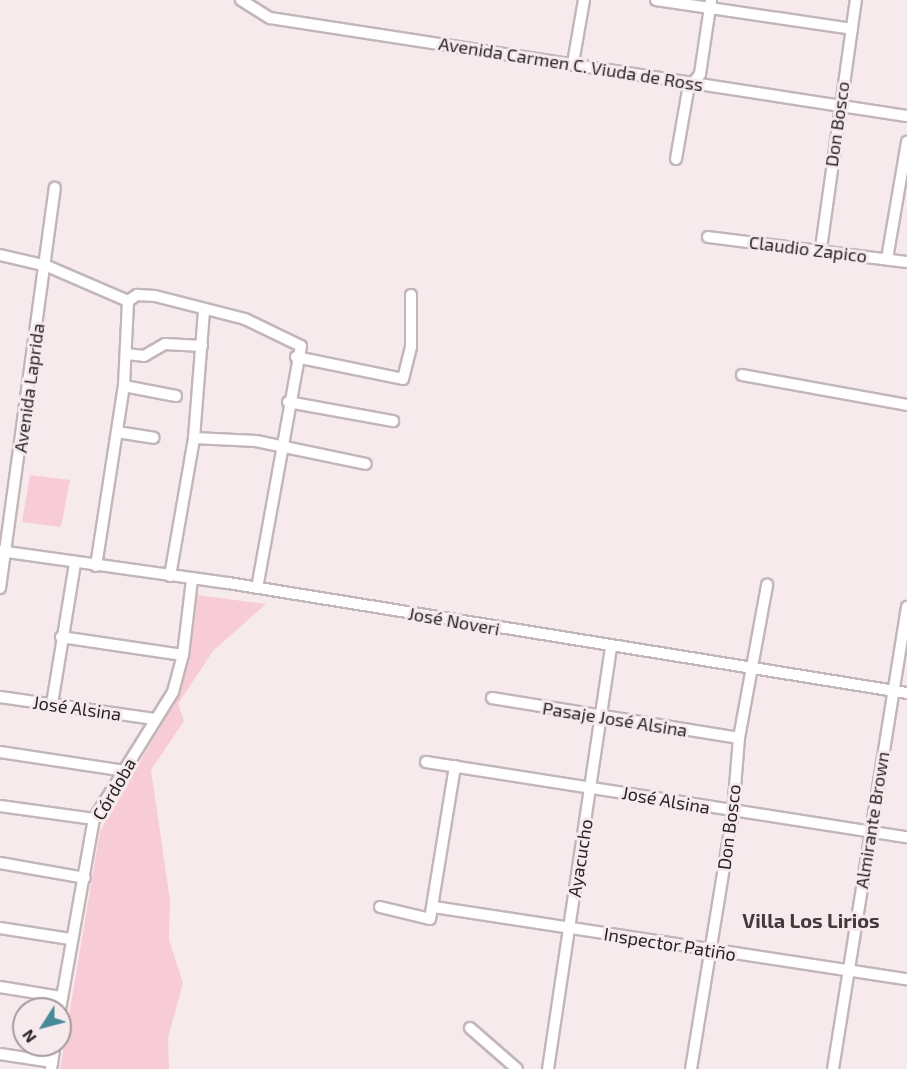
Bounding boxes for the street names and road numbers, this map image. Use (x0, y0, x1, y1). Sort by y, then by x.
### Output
street label: Avenida Carmen C. Viuda de Ross (437, 32, 705, 96)
street label: Don Bosco (820, 80, 854, 168)
street label: Claudio Zapico (748, 231, 868, 267)
street label: Avenida Laprida (9, 322, 49, 454)
street label: José Noveri (406, 602, 502, 640)
street label: José Alsina (31, 691, 123, 725)
street label: Pasaje José Alsina (541, 697, 689, 741)
street label: Almirante Brown (851, 750, 893, 890)
street label: Córdoba (88, 754, 140, 824)
street label: José Alsina (620, 782, 712, 818)
street label: Don Bosco (713, 783, 745, 871)
street label: Ayacucho (563, 817, 597, 899)
street label: Inspector Patiño (602, 923, 738, 965)

